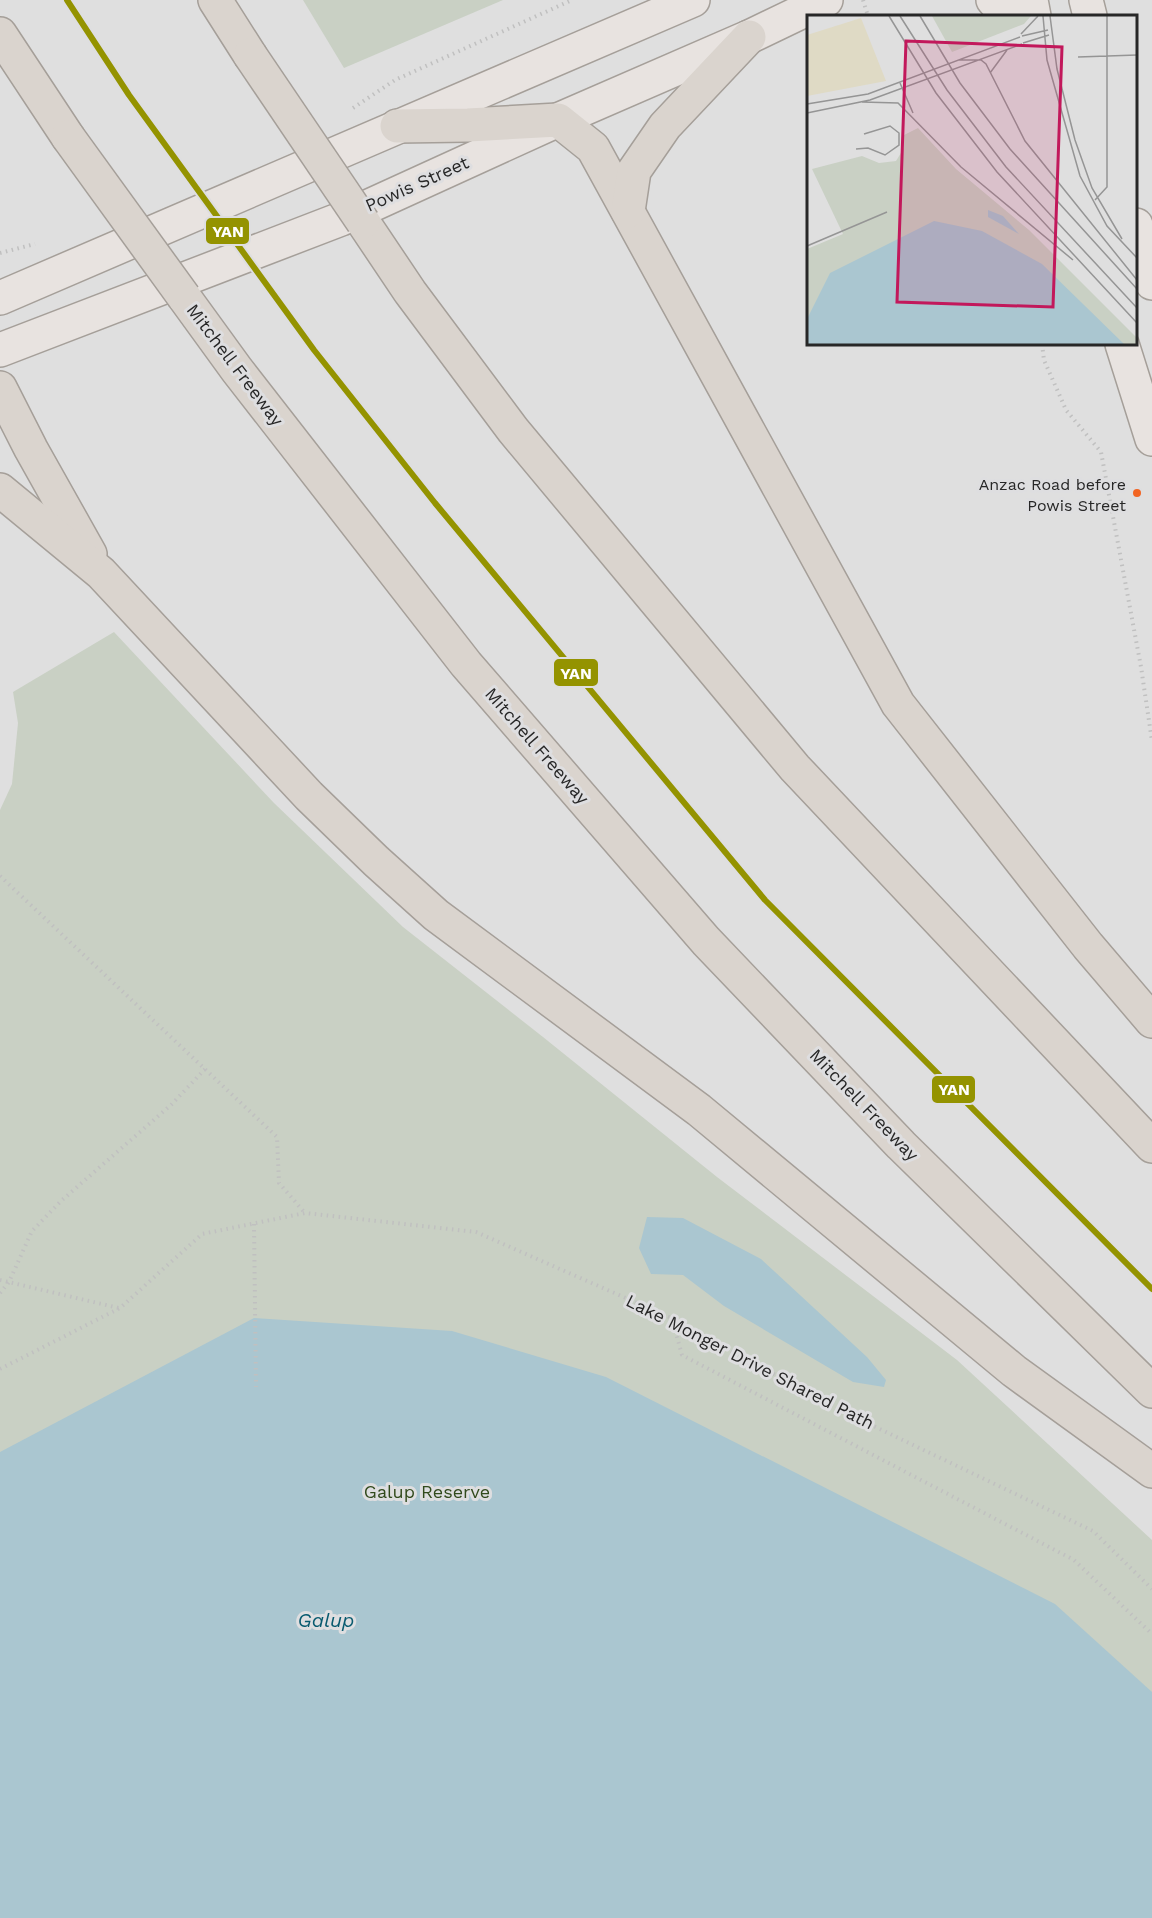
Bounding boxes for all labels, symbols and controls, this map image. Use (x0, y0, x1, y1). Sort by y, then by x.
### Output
inset map (807, 15, 1137, 345)
street label: Powis Street (362, 151, 472, 216)
line badge: YAN (205, 217, 250, 245)
text: YAN (212, 222, 244, 241)
street label: Mitchell Freeway (183, 299, 289, 430)
place label: Anzac Road before Powis Street (979, 475, 1126, 515)
marker: Anzac Road before Powis Street (1131, 487, 1143, 499)
line badge: YAN (553, 658, 599, 687)
text: YAN (560, 664, 592, 683)
street label: Mitchell Freeway (481, 683, 594, 809)
street label: Mitchell Freeway (806, 1044, 924, 1166)
line badge: YAN (931, 1075, 976, 1104)
text: YAN (938, 1080, 970, 1099)
street label: Lake Monger Drive Shared Path (623, 1290, 878, 1433)
park label: Galup Reserve (364, 1481, 490, 1502)
water label: Galup (298, 1608, 354, 1632)

